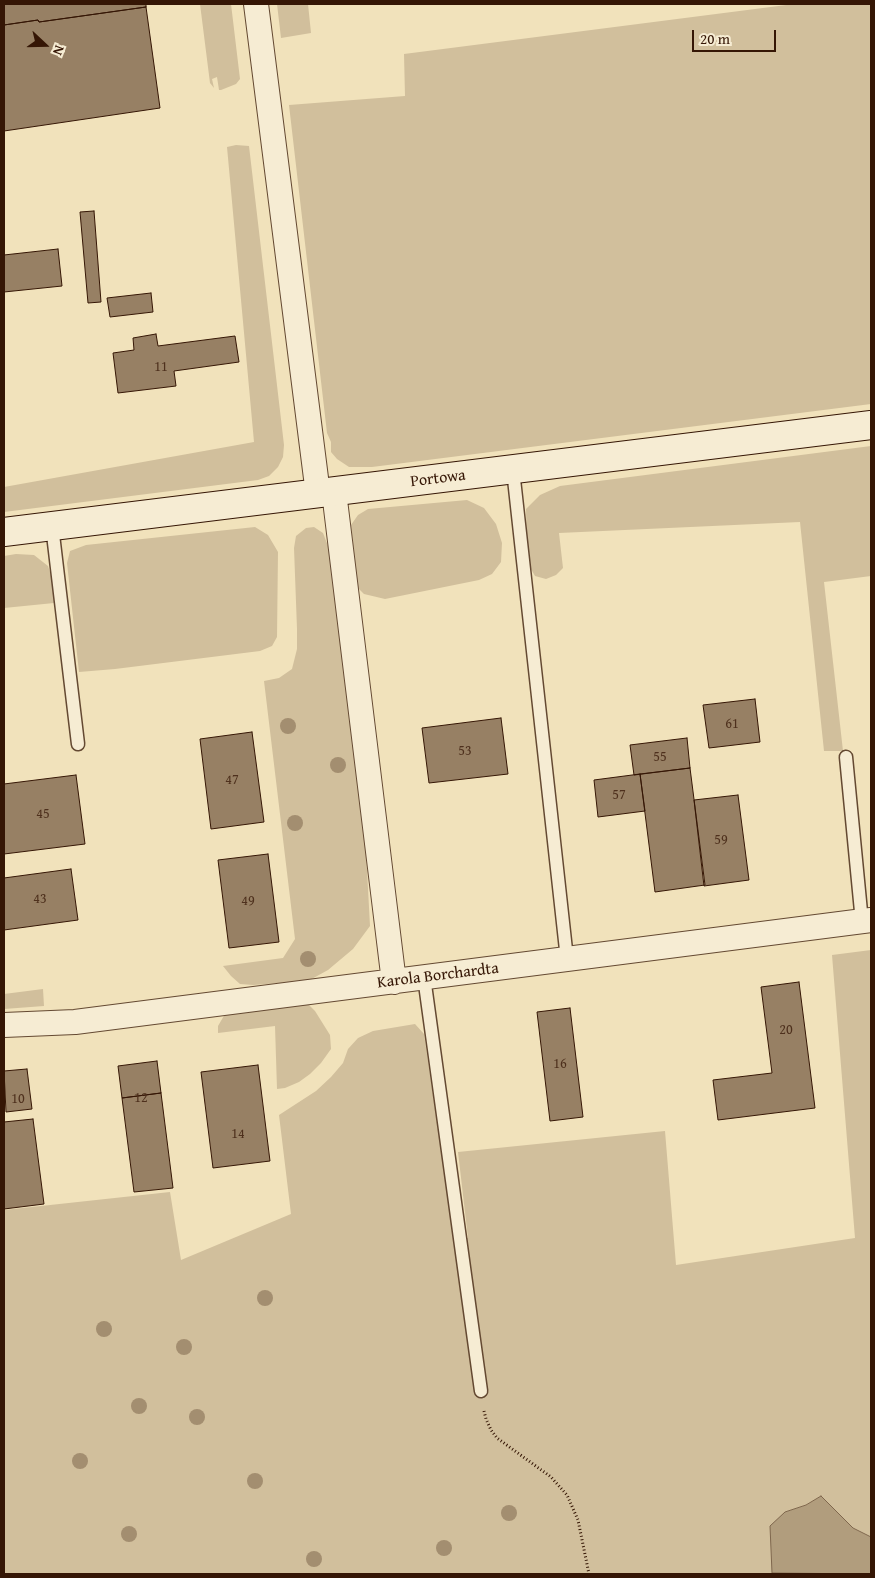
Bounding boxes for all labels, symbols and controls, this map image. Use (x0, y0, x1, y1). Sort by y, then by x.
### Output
north arrow (20, 20, 70, 70)
scale bar (695, 20, 779, 52)
text: 20 m (700, 28, 730, 49)
text: N (48, 42, 70, 58)
house number: 11 (154, 359, 168, 375)
street label: Portowa (409, 466, 467, 492)
house number: 61 (725, 716, 739, 732)
house number: 53 (458, 743, 472, 759)
house number: 55 (653, 749, 667, 765)
house number: 47 (225, 772, 239, 788)
house number: 57 (612, 787, 626, 803)
house number: 45 (36, 806, 50, 822)
house number: 59 (714, 832, 728, 848)
house number: 43 (33, 891, 47, 907)
house number: 49 (241, 893, 255, 909)
street label: Karola Borchardta (376, 959, 500, 993)
house number: 20 (779, 1022, 793, 1038)
house number: 16 (553, 1056, 567, 1072)
house number: 12 (134, 1090, 148, 1106)
house number: 10 (11, 1091, 25, 1107)
house number: 14 (231, 1126, 245, 1142)

